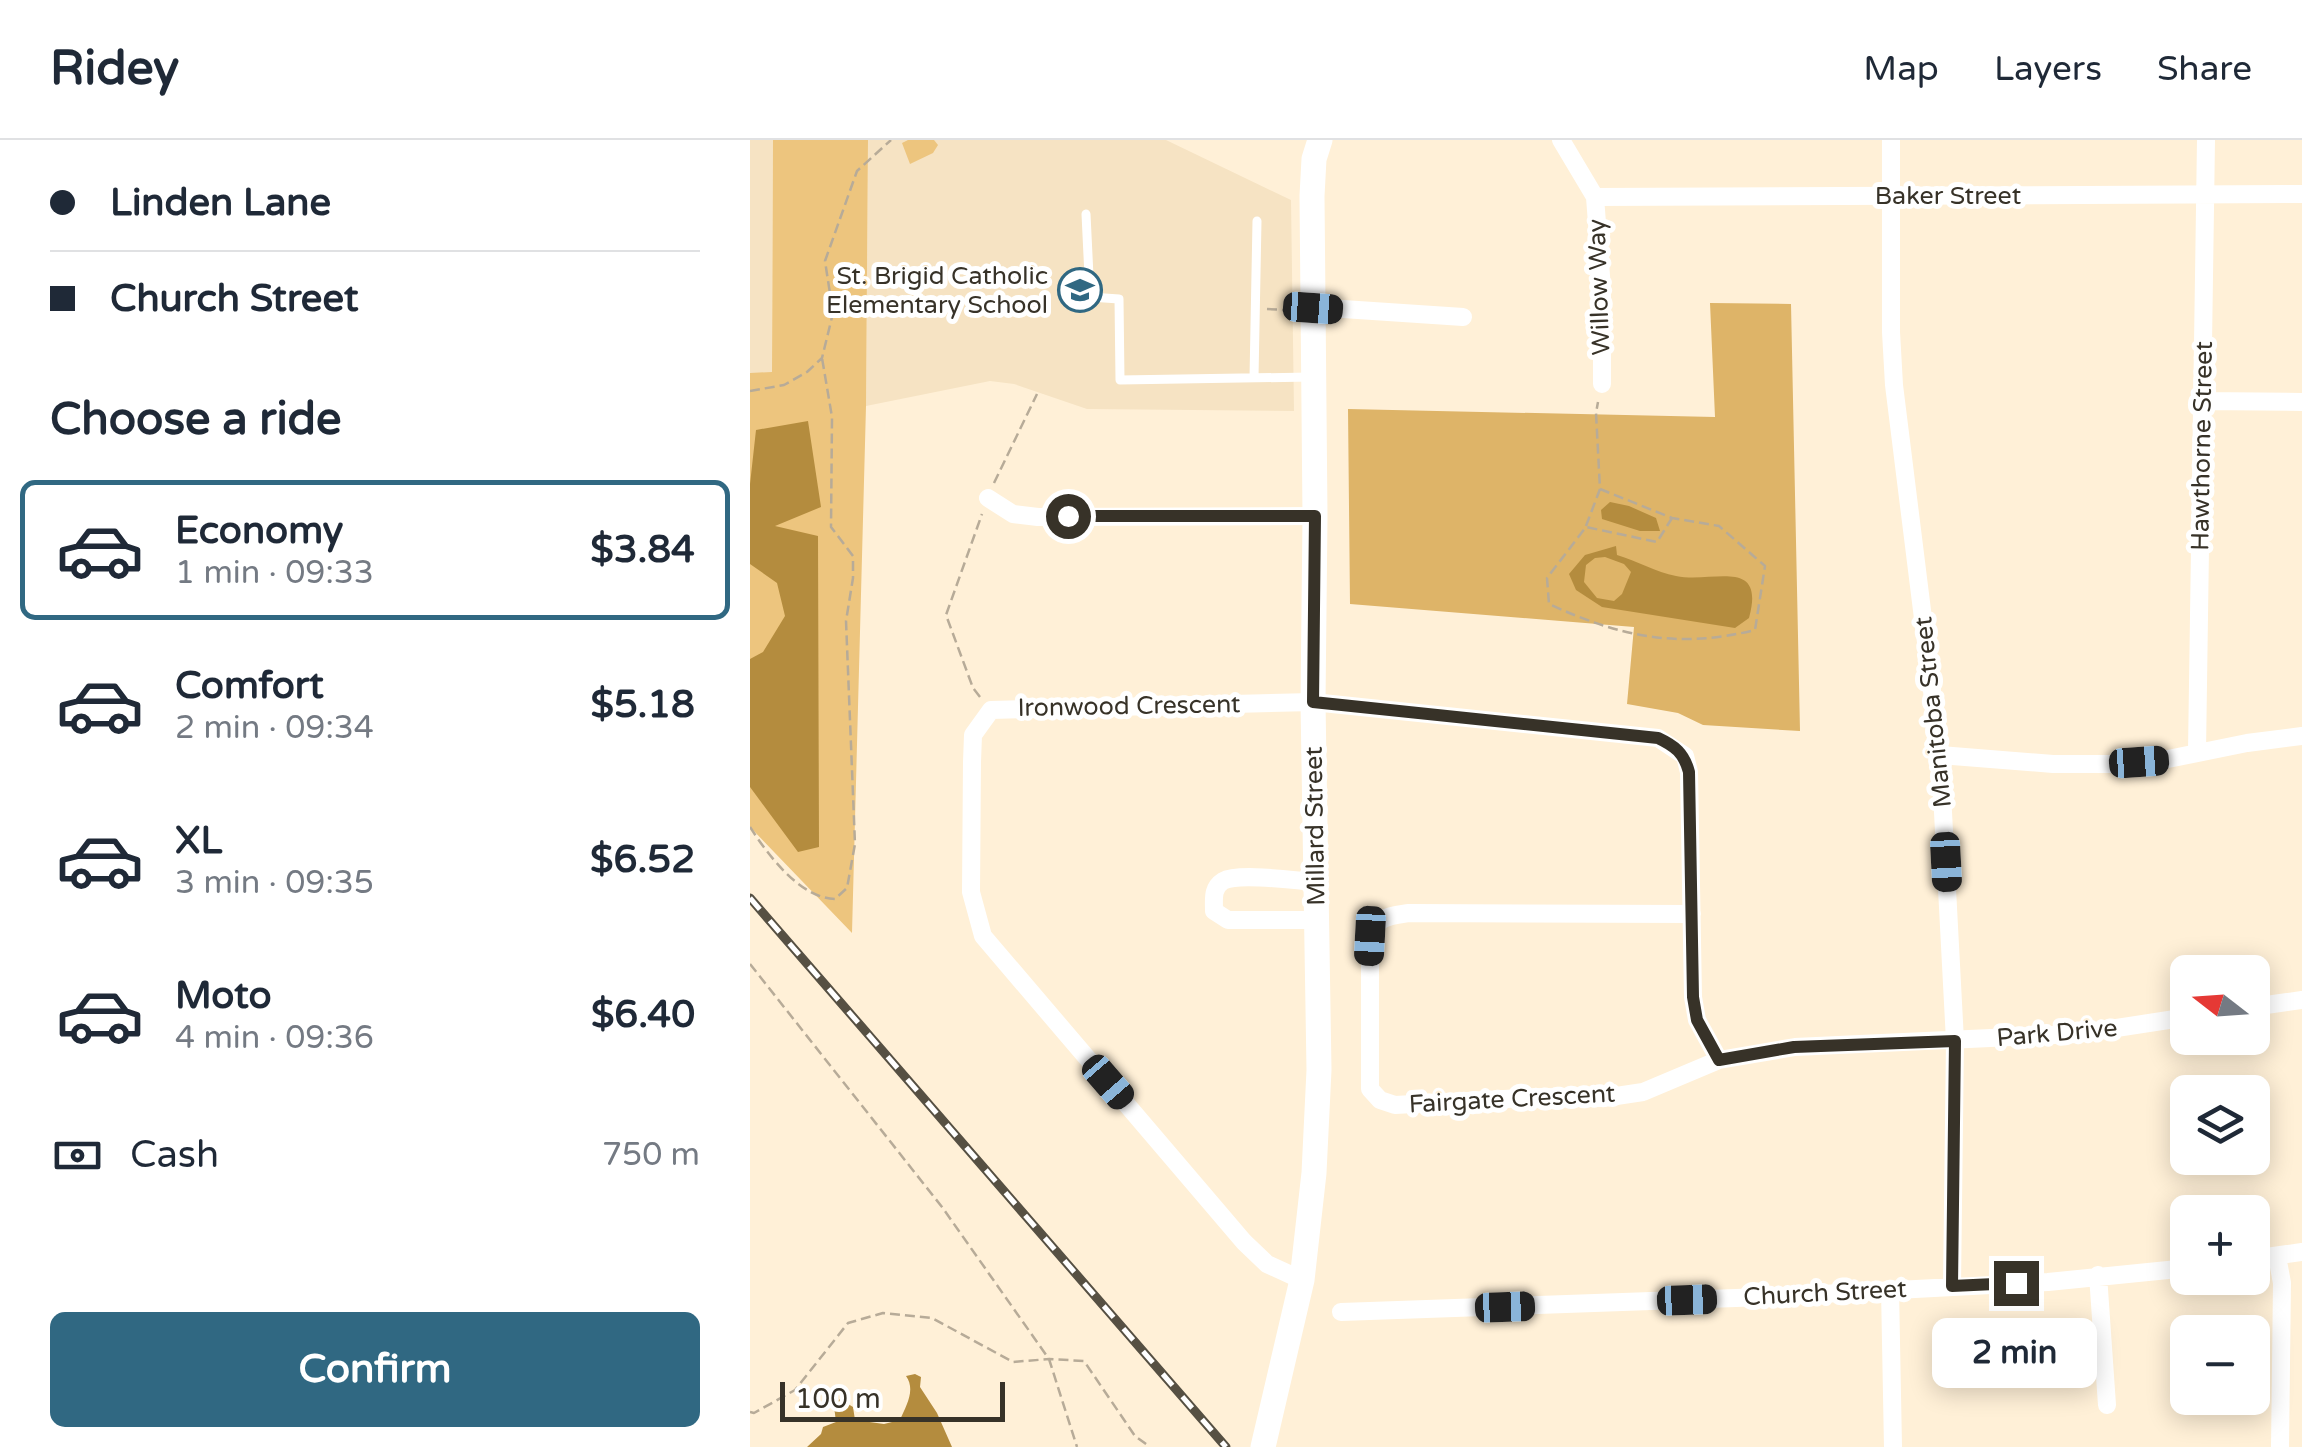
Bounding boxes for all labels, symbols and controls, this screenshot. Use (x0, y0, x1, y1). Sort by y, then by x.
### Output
text: Ridey (50, 40, 179, 98)
text: Map (1863, 48, 1939, 90)
text: Layers (1994, 48, 2102, 90)
text: Share (2157, 48, 2252, 90)
text: Linden Lane (110, 180, 331, 226)
street label: Baker Street (1875, 181, 2022, 211)
street label: Willow Way (1582, 218, 1616, 356)
place label: St. Brigid Catholic Elementary School (826, 261, 1048, 320)
school or university icon: St. Brigid Catholic Elementary School (1057, 267, 1103, 313)
text: Church Street (110, 276, 358, 322)
car (1282, 291, 1344, 325)
street label: Hawthorne Street (2185, 340, 2219, 551)
text: Choose a ride (50, 393, 341, 447)
route start (1046, 494, 1091, 539)
icon: car (55, 505, 145, 595)
text: Economy (175, 508, 343, 554)
text: $3.84 (590, 527, 695, 573)
text: 1 min · 09:33 (175, 554, 374, 592)
street label: Manitoba Street (1908, 615, 1958, 809)
icon: car (55, 660, 145, 750)
text: Comfort (175, 663, 324, 709)
text: $5.18 (590, 682, 695, 728)
street label: Ironwood Crescent (1017, 689, 1241, 723)
text: 2 min · 09:34 (175, 709, 374, 747)
car (2108, 745, 2170, 779)
street label: Millard Street (1299, 746, 1331, 906)
icon: car (55, 815, 145, 905)
text: XL (175, 818, 222, 864)
car (1929, 831, 1963, 893)
text: $6.52 (590, 837, 695, 883)
text: 3 min · 09:35 (175, 864, 374, 902)
car (1353, 905, 1387, 967)
north arrow (2170, 955, 2270, 1055)
map controls (2170, 955, 2270, 1415)
icon: car (55, 970, 145, 1060)
text: Moto (175, 973, 271, 1019)
text: $6.40 (591, 992, 695, 1038)
street label: Park Drive (1995, 1013, 2119, 1053)
text: 4 min · 09:36 (175, 1019, 374, 1057)
car (1077, 1050, 1139, 1114)
button: layers (2170, 1075, 2270, 1175)
street label: Fairgate Crescent (1408, 1079, 1616, 1119)
icon: cash (50, 1128, 105, 1183)
text: Cash (130, 1132, 219, 1178)
text: 750 m (602, 1136, 700, 1174)
button: + (2170, 1195, 2270, 1295)
route end (1994, 1261, 2039, 1306)
street label: Church Street (1743, 1274, 1908, 1312)
car (1656, 1284, 1718, 1316)
car (1474, 1291, 1536, 1323)
button: Confirm (50, 1312, 700, 1427)
button: − (2170, 1315, 2270, 1415)
callout: 2 min (1934, 1318, 2098, 1388)
text: 2 min (1972, 1334, 2057, 1372)
scale bar (780, 1377, 1005, 1422)
text: 100 m (795, 1382, 881, 1416)

